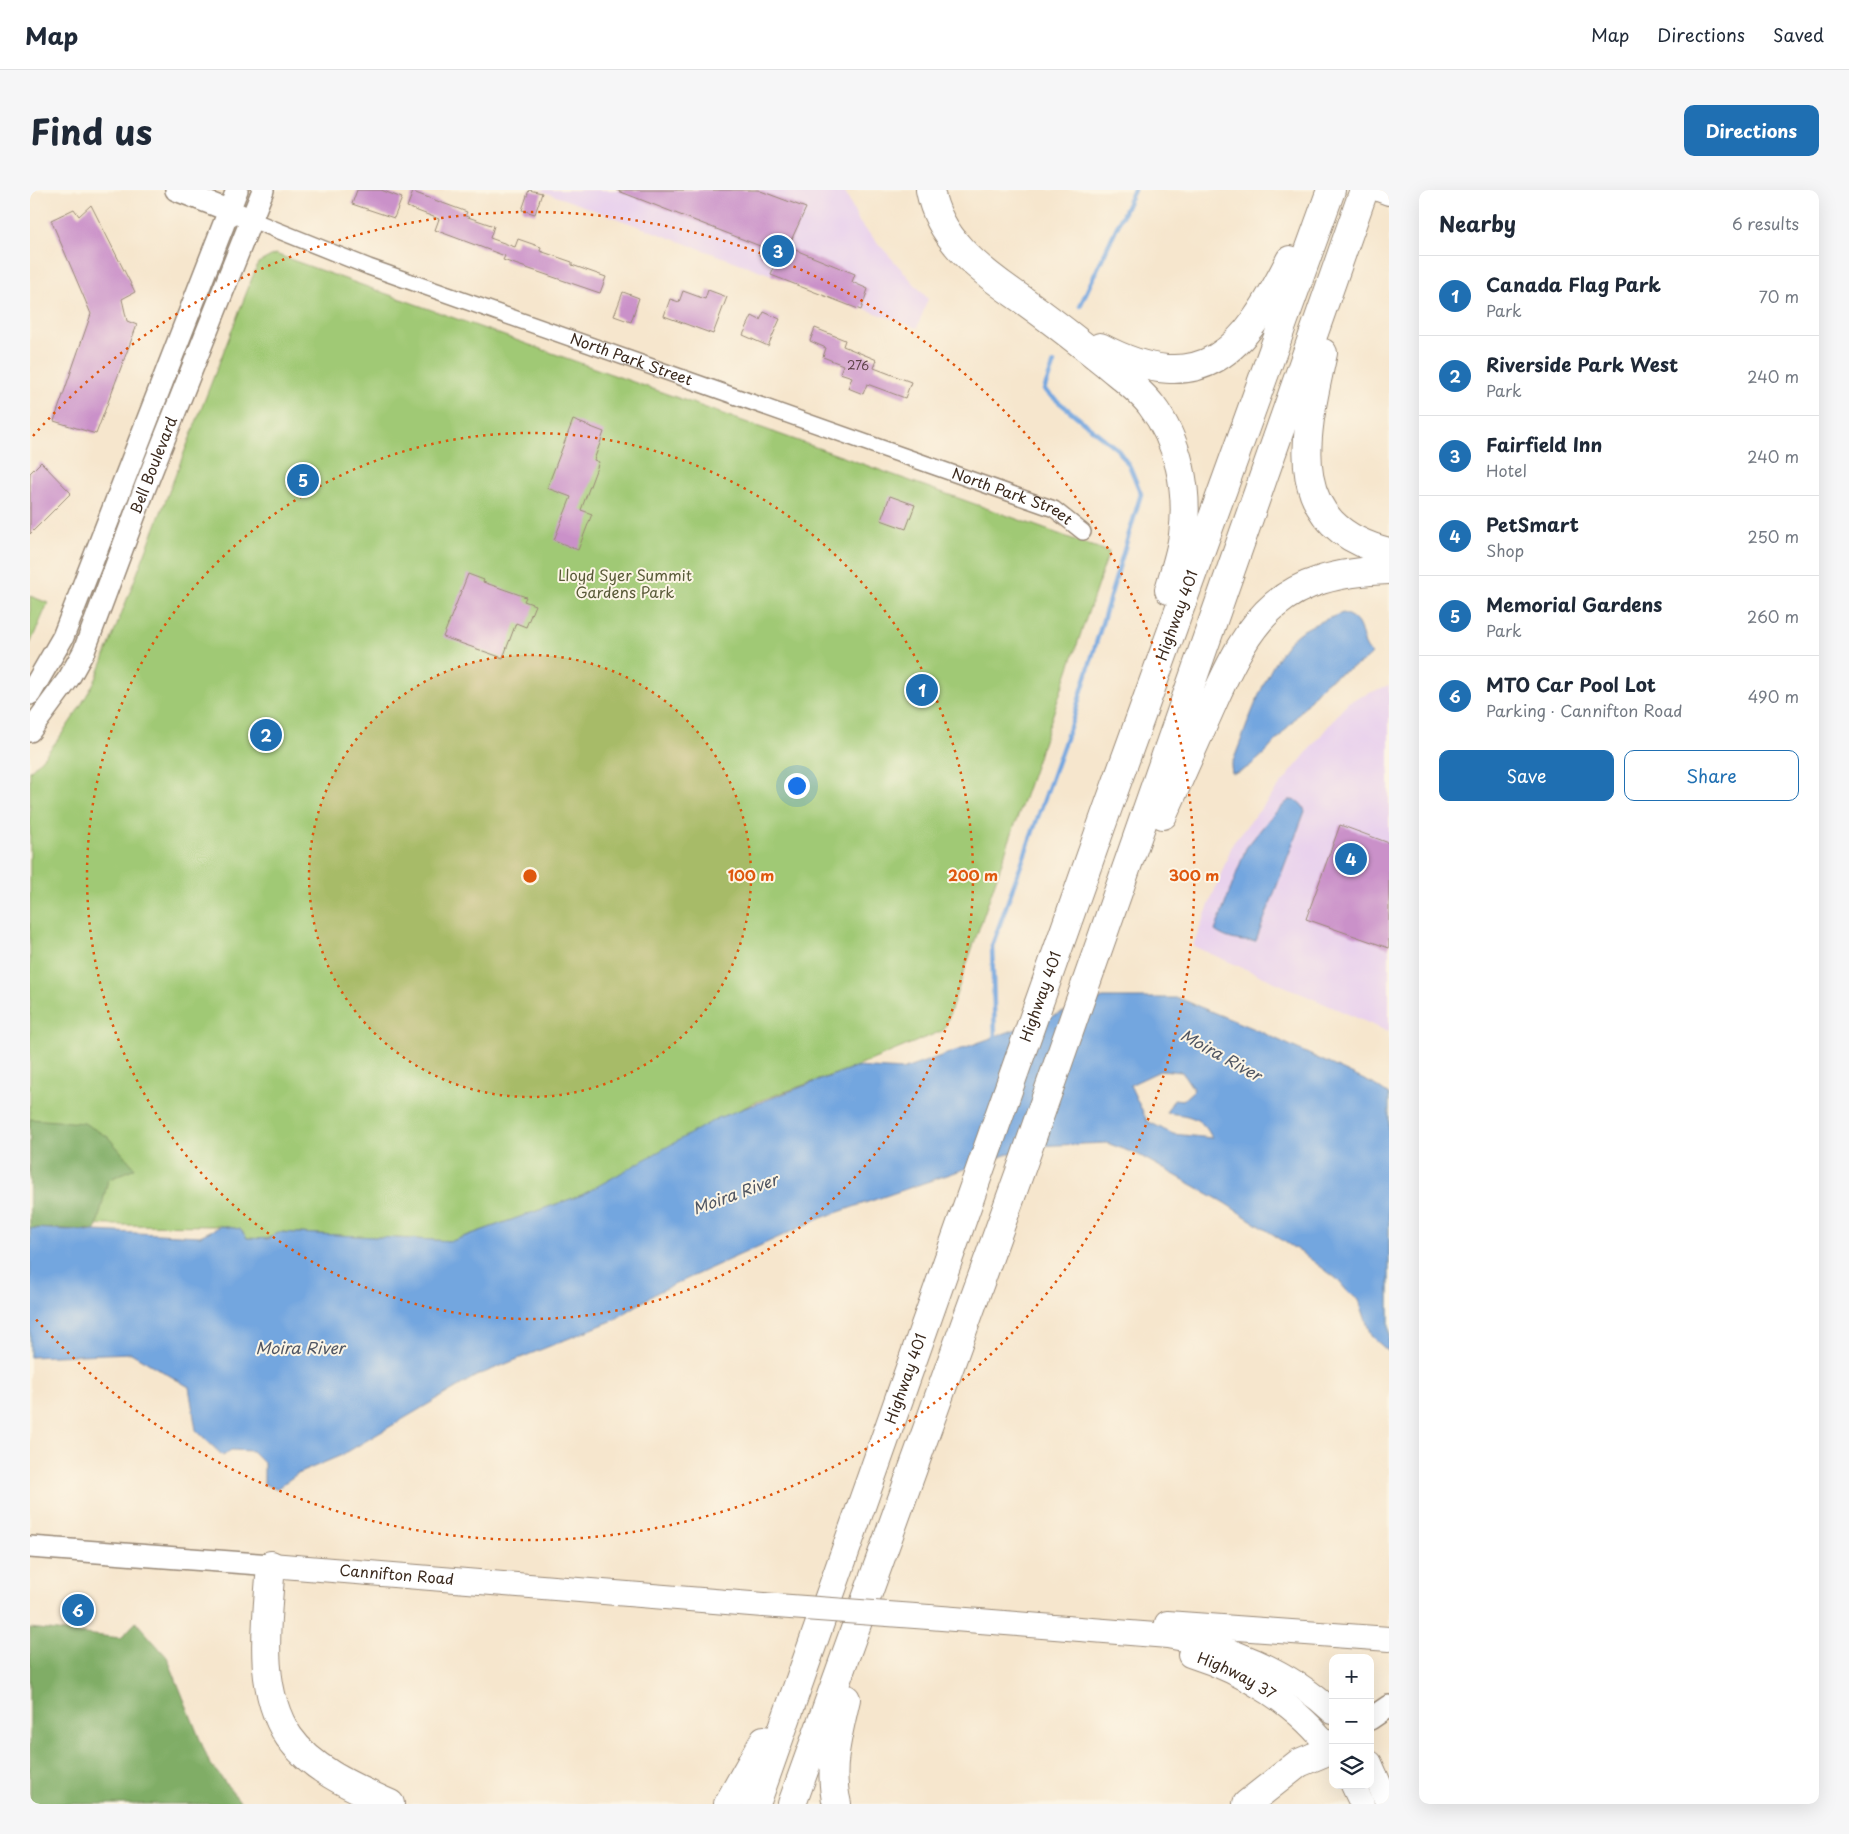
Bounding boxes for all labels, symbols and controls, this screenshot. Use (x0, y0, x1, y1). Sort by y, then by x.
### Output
text: Map (25, 17, 78, 53)
text: Map (1591, 21, 1629, 48)
text: Directions (1657, 21, 1745, 48)
text: Saved (1773, 21, 1824, 48)
text: Find us (30, 104, 152, 157)
button: Directions (1684, 105, 1819, 156)
text: Nearby (1439, 207, 1516, 239)
text: 6 results (1732, 211, 1799, 235)
pin: 3 (762, 232, 794, 270)
text: Canada Flag Park (1486, 270, 1661, 298)
text: 1 (1451, 284, 1459, 308)
text: 70 m (1759, 284, 1799, 308)
text: Park (1486, 298, 1522, 322)
street label: North Park Street (567, 326, 696, 390)
text: Riverside Park West (1486, 350, 1678, 378)
house number: 276 (847, 356, 869, 374)
text: 2 (1449, 364, 1461, 388)
text: 240 m (1747, 364, 1799, 388)
text: Park (1486, 378, 1522, 402)
street label: Bell Boulevard (123, 413, 182, 517)
text: Fairfield Inn (1486, 430, 1602, 458)
text: 3 (1450, 444, 1460, 468)
text: 240 m (1747, 444, 1799, 468)
text: Hotel (1486, 458, 1527, 482)
pin: 5 (287, 461, 319, 499)
street label: North Park Street (949, 461, 1078, 530)
text: PetSmart (1486, 510, 1579, 538)
text: 4 (1450, 524, 1460, 548)
text: 250 m (1748, 524, 1799, 548)
text: Shop (1486, 538, 1524, 562)
park label: Lloyd Syer Summit Gardens Park (558, 563, 692, 603)
street label: Highway 401 (1149, 567, 1203, 663)
text: Memorial Gardens (1486, 590, 1662, 618)
text: 5 (1450, 604, 1460, 628)
text: 260 m (1747, 604, 1799, 628)
text: Park (1486, 618, 1522, 642)
text: MTO Car Pool Lot (1486, 670, 1656, 698)
pin: 1 (906, 671, 938, 709)
text: 6 (1449, 684, 1461, 708)
text: 490 m (1748, 684, 1799, 708)
text: Parking · Cannifton Road (1486, 698, 1683, 722)
pin: 2 (250, 716, 282, 754)
button: Save (1439, 750, 1614, 801)
button: Share (1624, 750, 1799, 801)
your location (784, 773, 810, 799)
pin: 4 (1335, 840, 1367, 878)
text: 100 m (728, 863, 774, 886)
text: 200 m (948, 863, 998, 886)
text: 300 m (1169, 863, 1219, 886)
centre of rings (521, 867, 539, 885)
street label: Highway 401 (1013, 948, 1066, 1045)
water label: Moira River (1177, 1022, 1268, 1087)
water label: Moira River (689, 1166, 783, 1220)
street label: Highway 401 (878, 1330, 931, 1427)
water label: Moira River (256, 1335, 347, 1359)
street label: Cannifton Road (339, 1558, 455, 1590)
pin: 6 (62, 1591, 94, 1629)
street label: Highway 37 (1194, 1645, 1281, 1704)
map controls (1329, 1654, 1374, 1789)
button: + (1329, 1654, 1374, 1699)
button: − (1329, 1699, 1374, 1744)
button: layers (1329, 1744, 1374, 1789)

